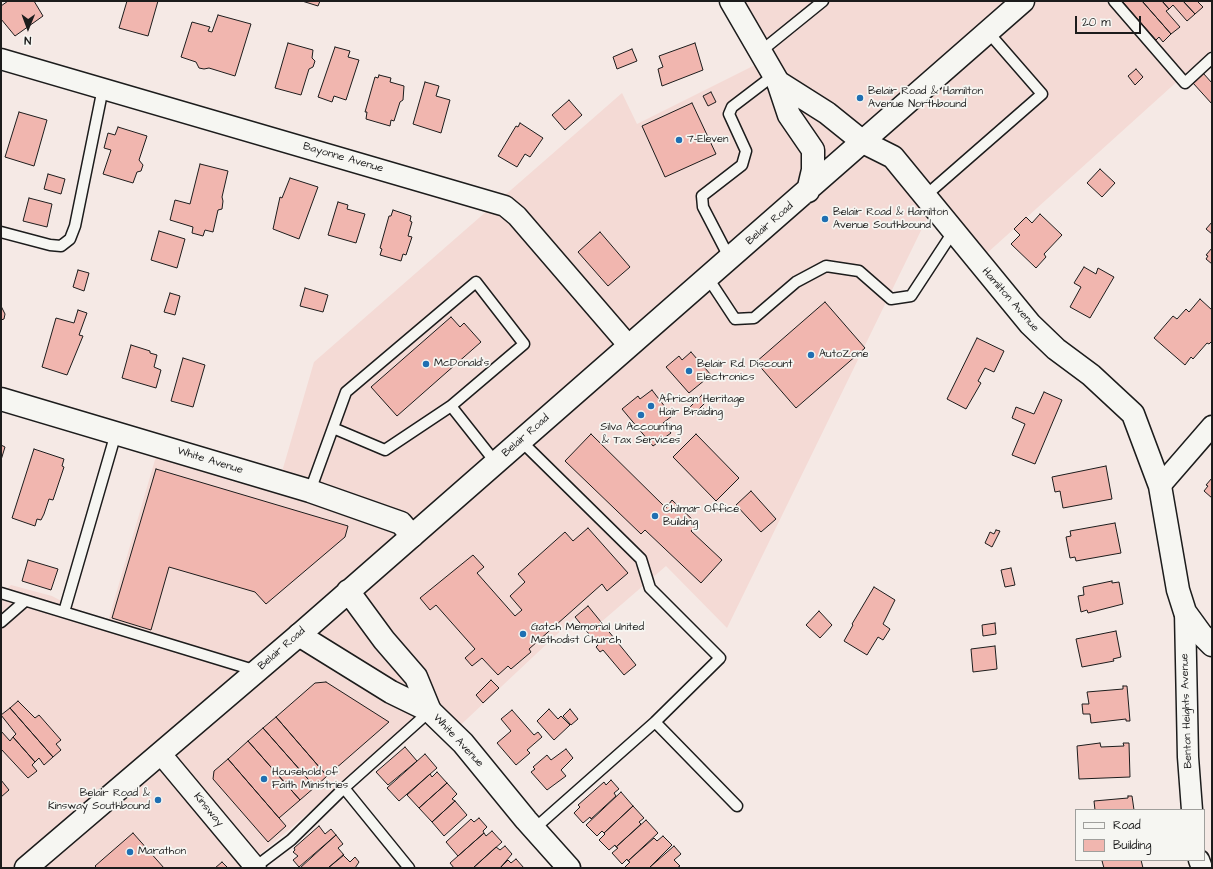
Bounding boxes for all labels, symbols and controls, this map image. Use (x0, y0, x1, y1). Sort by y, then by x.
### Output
north arrow (8, 8, 48, 48)
scale bar (1077, 8, 1143, 34)
text: 20 m (1082, 14, 1111, 31)
text: N (24, 33, 31, 48)
place label: Belair Road & Hamilton Avenue Northbound (868, 85, 983, 111)
marker: Belair Road & Hamilton Avenue Northbound (855, 93, 865, 103)
place label: 7-Eleven (687, 133, 729, 147)
marker: 7-Eleven (674, 135, 684, 145)
street label: Bayonne Avenue (301, 140, 385, 176)
street label: Belair Road (744, 200, 796, 248)
place label: Belair Road & Hamilton Avenue Southbound (833, 206, 948, 232)
marker: Belair Road & Hamilton Avenue Southbound (820, 214, 830, 224)
street label: Hamilton Avenue (979, 265, 1041, 335)
place label: AutoZone (819, 348, 869, 362)
marker: AutoZone (806, 350, 816, 360)
place label: McDonald's (434, 357, 489, 371)
place label: Belair Rd. Discount Electronics (697, 358, 793, 384)
marker: McDonald's (421, 359, 431, 369)
marker: Belair Rd. Discount Electronics (684, 366, 694, 376)
place label: African Heritage Hair Braiding (659, 393, 745, 419)
marker: African Heritage Hair Braiding (646, 401, 656, 411)
marker: Silva Accounting & Tax Services (636, 410, 646, 420)
street label: Belair Road (500, 412, 552, 460)
place label: Silva Accounting & Tax Services (600, 421, 682, 447)
street label: White Avenue (176, 445, 244, 477)
place label: Chilmar Office Building (663, 503, 739, 529)
marker: Chilmar Office Building (650, 511, 660, 521)
place label: Gatch Memorial United Methodist Church (531, 621, 644, 647)
street label: Belair Road (256, 625, 308, 673)
marker: Gatch Memorial United Methodist Church (518, 629, 528, 639)
street label: Benton Heights Avenue (1178, 653, 1196, 769)
street label: White Avenue (430, 712, 486, 770)
place label: Household of Faith Ministries (272, 766, 348, 792)
marker: Household of Faith Ministries (259, 774, 269, 784)
place label: Belair Road & Kinsway Southbound (48, 787, 150, 813)
street label: Kinsway (190, 790, 226, 830)
marker: Belair Road & Kinsway Southbound (153, 795, 163, 805)
legend (1075, 809, 1205, 861)
text: Road (1113, 817, 1141, 834)
text: Building (1113, 837, 1151, 854)
place label: Marathon (138, 845, 186, 859)
marker: Marathon (125, 847, 135, 857)

